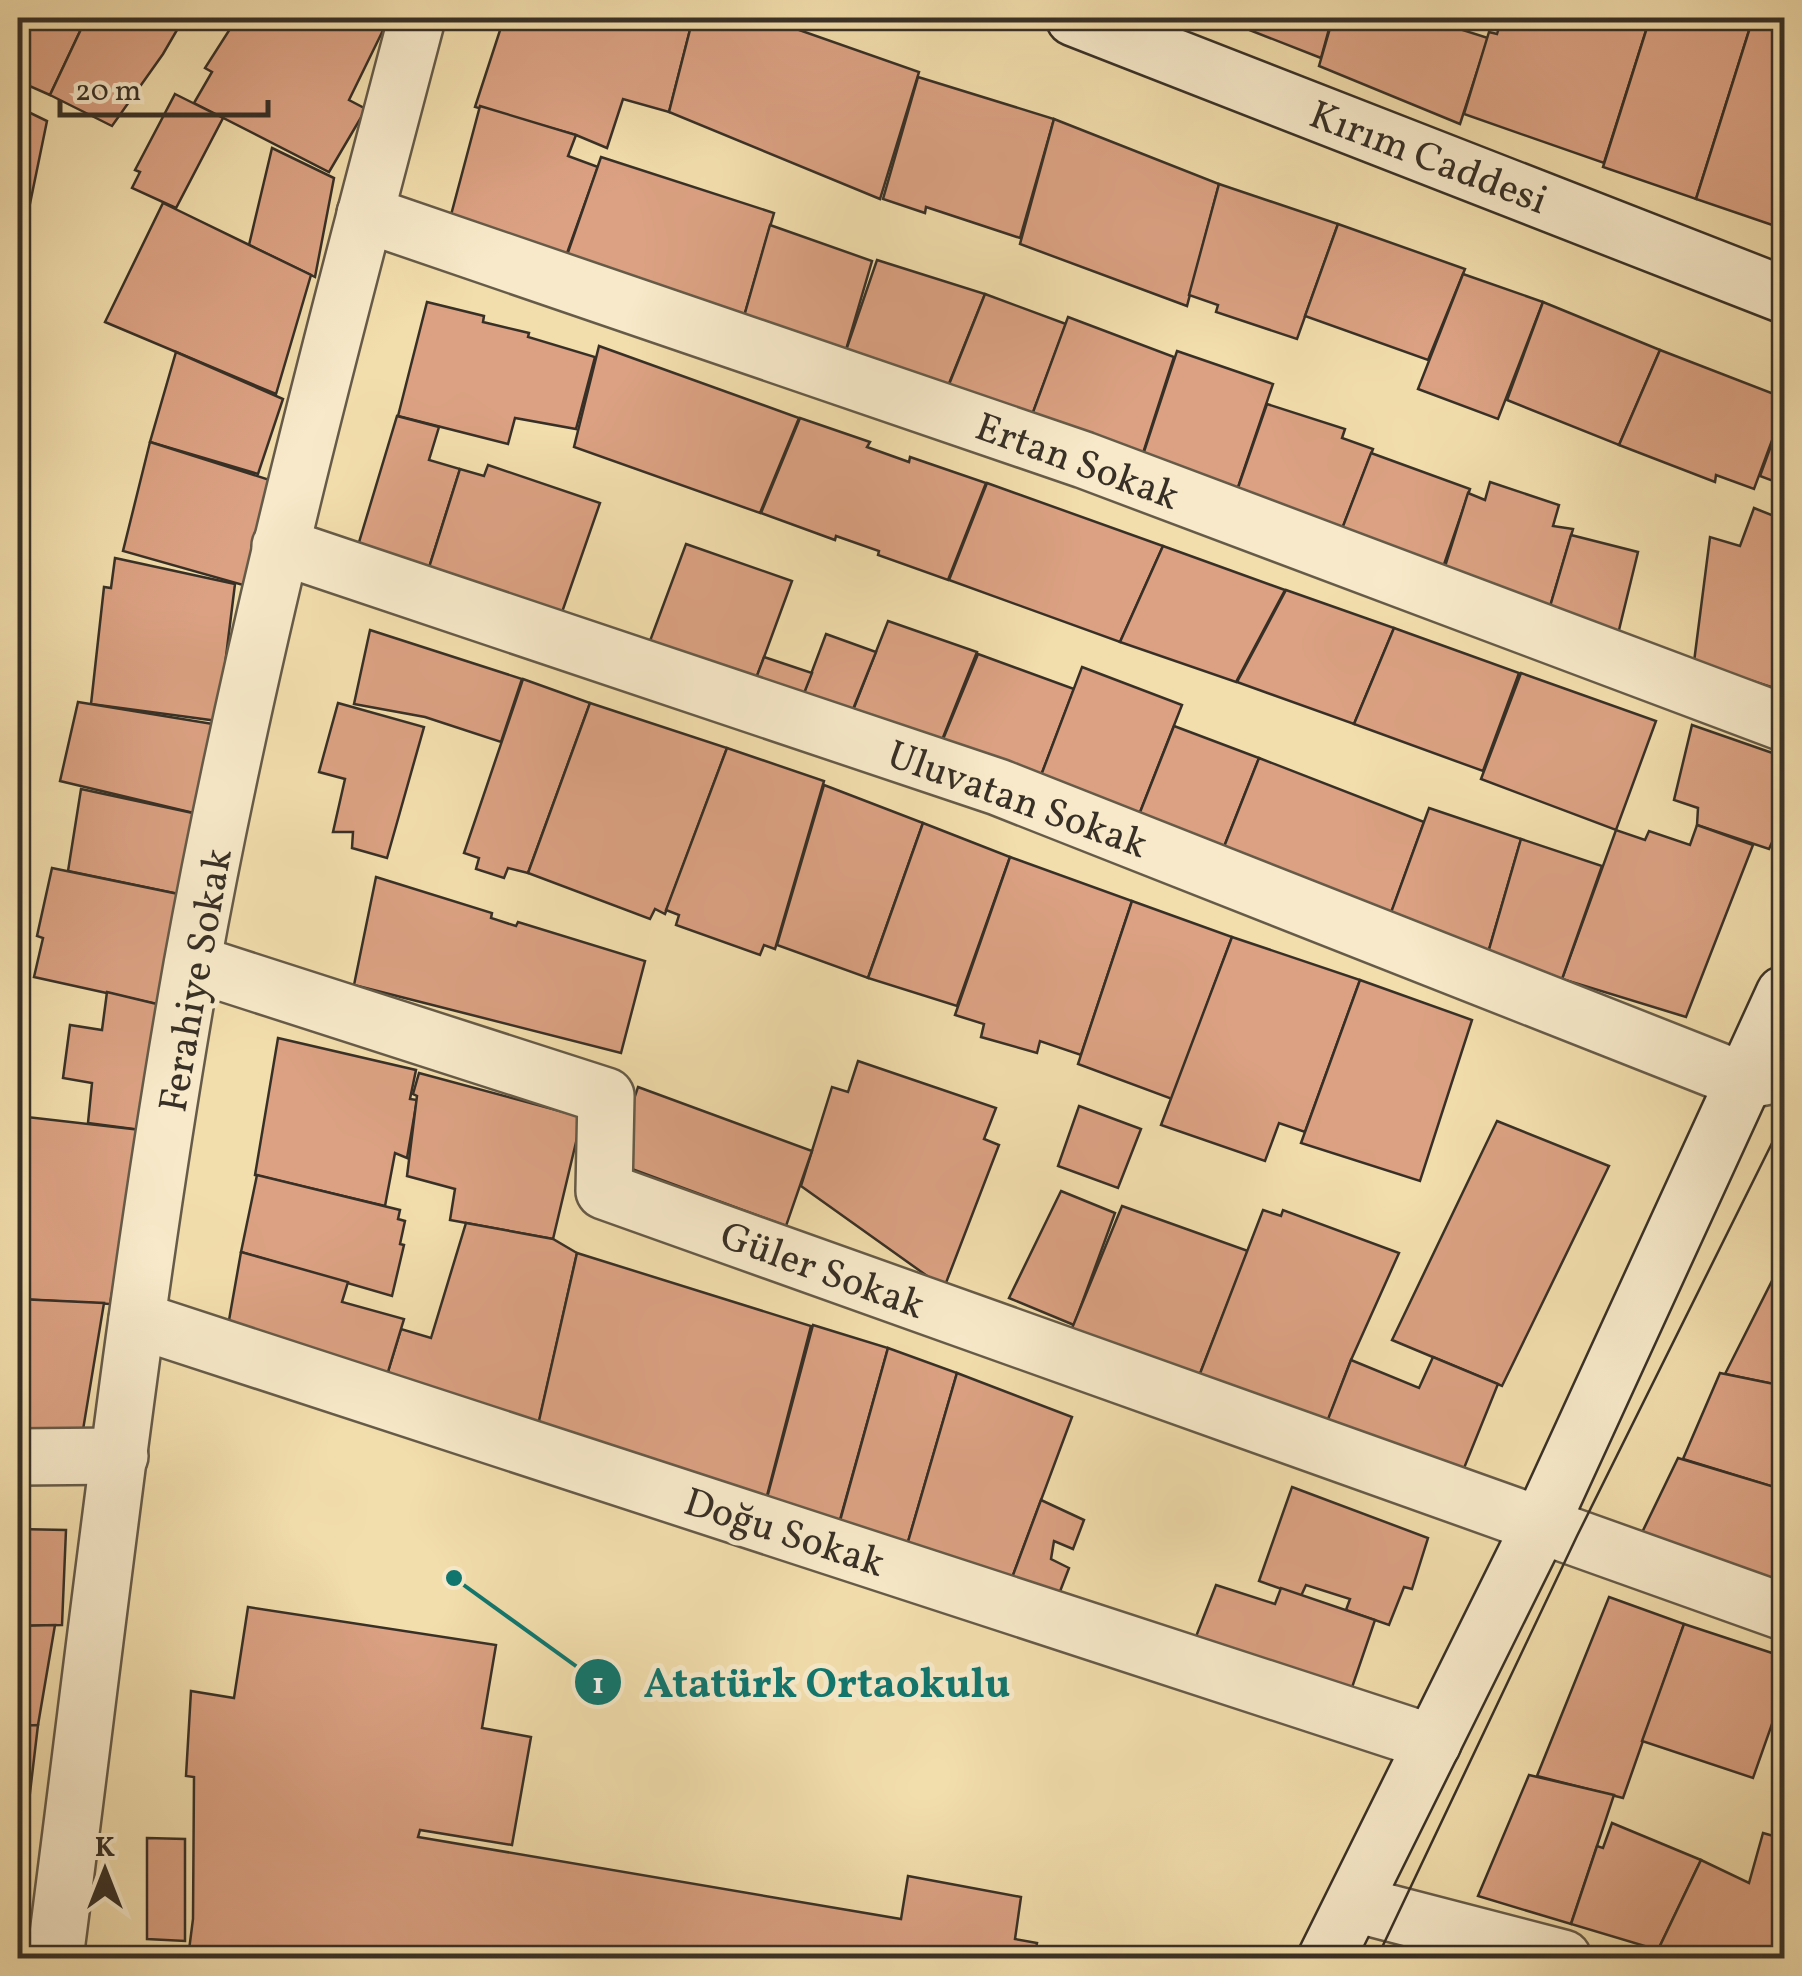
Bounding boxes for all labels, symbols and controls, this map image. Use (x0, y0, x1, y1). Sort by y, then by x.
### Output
scale bar (60, 55, 268, 117)
text: 20 m (75, 71, 141, 113)
street label: Kırım Caddesi (1301, 89, 1555, 231)
street label: Ertan Sokak (967, 401, 1186, 527)
street label: Uluvatan Sokak (879, 729, 1155, 875)
street label: Ferahiye Sokak (147, 845, 249, 1117)
street label: Güler Sokak (712, 1210, 932, 1336)
street label: Doğu Sokak (676, 1476, 891, 1594)
callout: Atatürk Ortaokulu (573, 1646, 1030, 1718)
text: Atatürk Ortaokulu (644, 1657, 1010, 1716)
text: 1 (592, 1664, 604, 1706)
north arrow (55, 1821, 155, 1921)
text: K (95, 1829, 115, 1868)

